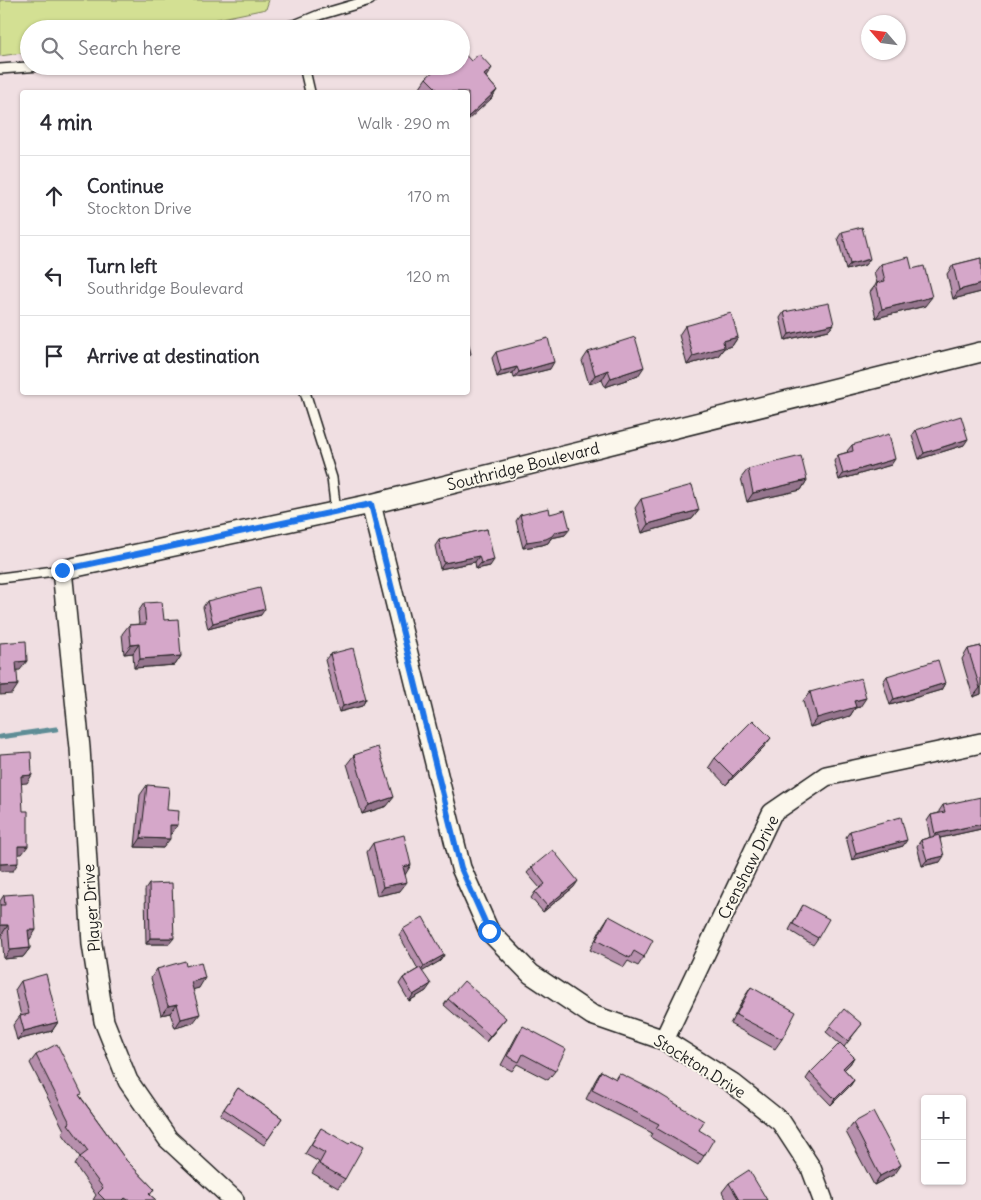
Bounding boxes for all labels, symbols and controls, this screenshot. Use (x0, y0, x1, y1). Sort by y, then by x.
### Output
north arrow (861, 15, 906, 60)
search box (20, 20, 470, 75)
icon: search (38, 34, 66, 62)
text: Search here (78, 36, 181, 60)
text: 4 min (40, 109, 92, 136)
text: Walk · 290 m (358, 113, 450, 133)
text: Continue (87, 174, 164, 198)
icon: ahead (40, 182, 68, 210)
text: 170 m (407, 186, 450, 206)
text: Stockton Drive (87, 198, 192, 218)
text: Turn left (87, 254, 157, 278)
icon: left (40, 262, 68, 290)
text: 120 m (407, 266, 450, 286)
text: Southridge Boulevard (87, 278, 243, 298)
icon: arrive (40, 342, 68, 370)
text: Arrive at destination (87, 344, 260, 368)
street label: Southridge Boulevard (445, 437, 601, 495)
route end (51, 559, 74, 582)
street label: Crenshaw Drive (713, 812, 783, 922)
street label: Player Drive (78, 863, 104, 953)
route start (478, 920, 501, 943)
street label: Stockton Drive (650, 1030, 750, 1102)
map controls (921, 1095, 966, 1185)
button: + (921, 1095, 966, 1140)
button: − (921, 1140, 966, 1185)

